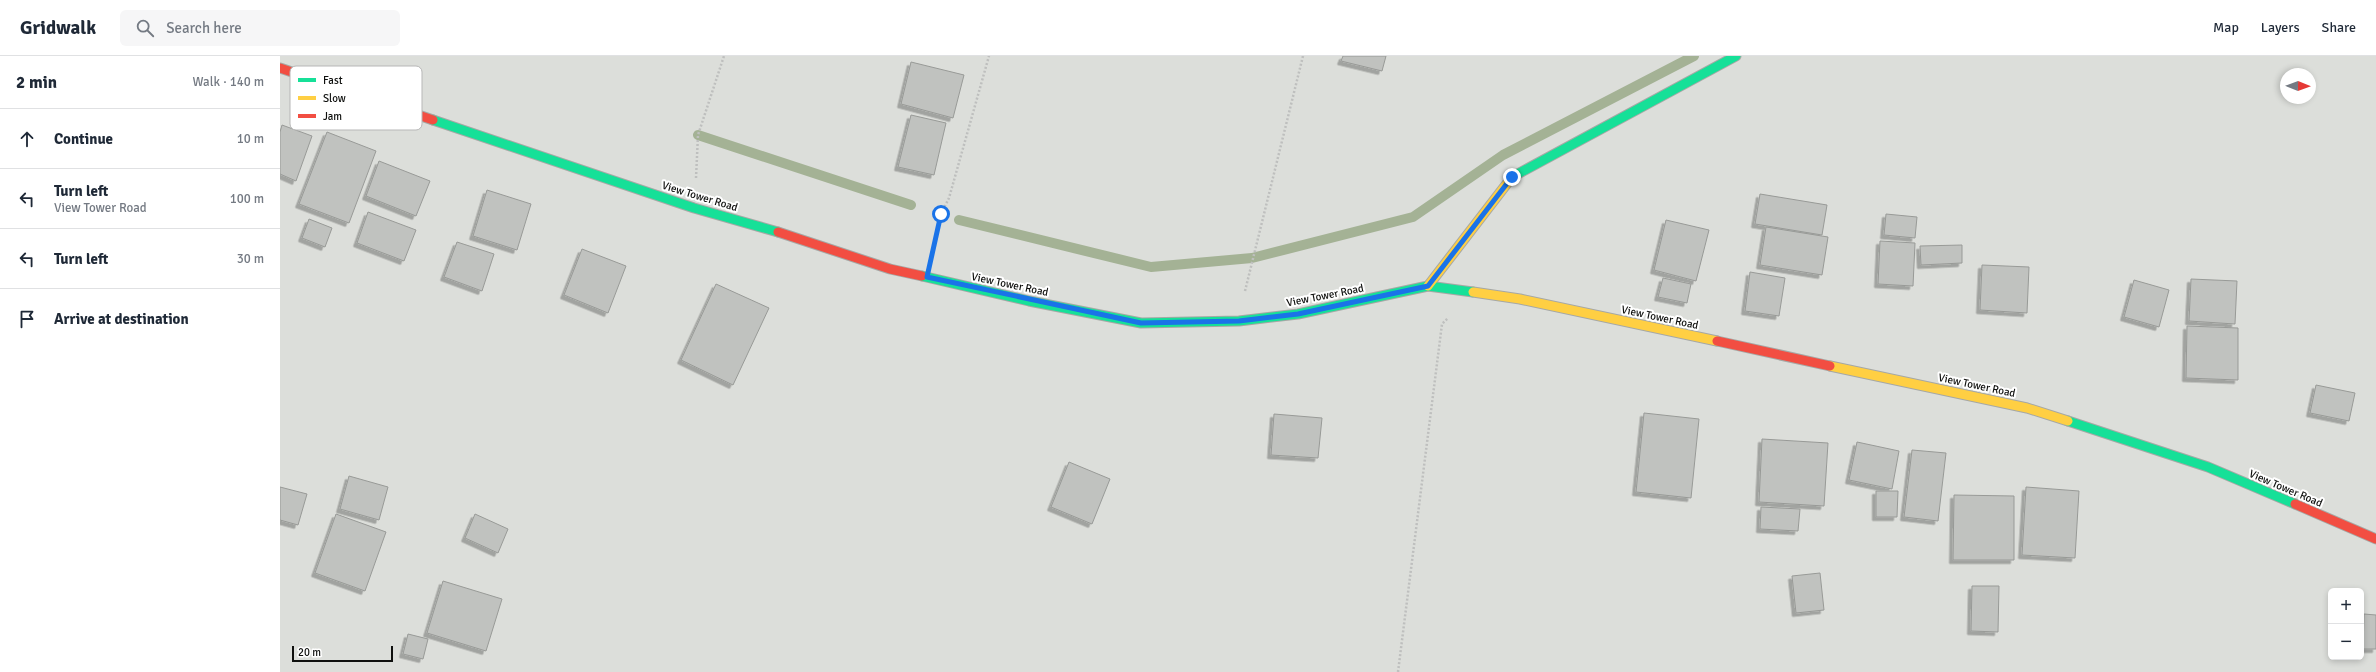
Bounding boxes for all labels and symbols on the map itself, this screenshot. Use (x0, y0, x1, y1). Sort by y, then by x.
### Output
legend (290, 66, 422, 130)
north arrow (2280, 68, 2316, 104)
text: Fast (323, 74, 343, 87)
text: Slow (323, 92, 346, 105)
text: Jam (323, 110, 342, 123)
route end (1503, 168, 1521, 186)
street label: View Tower Road (660, 179, 739, 214)
route start (932, 205, 950, 223)
street label: View Tower Road (970, 270, 1050, 299)
street label: View Tower Road (1285, 282, 1365, 309)
street label: View Tower Road (1620, 303, 1700, 332)
street label: View Tower Road (1937, 371, 2017, 400)
street label: View Tower Road (2247, 467, 2325, 510)
scale bar (292, 644, 393, 663)

